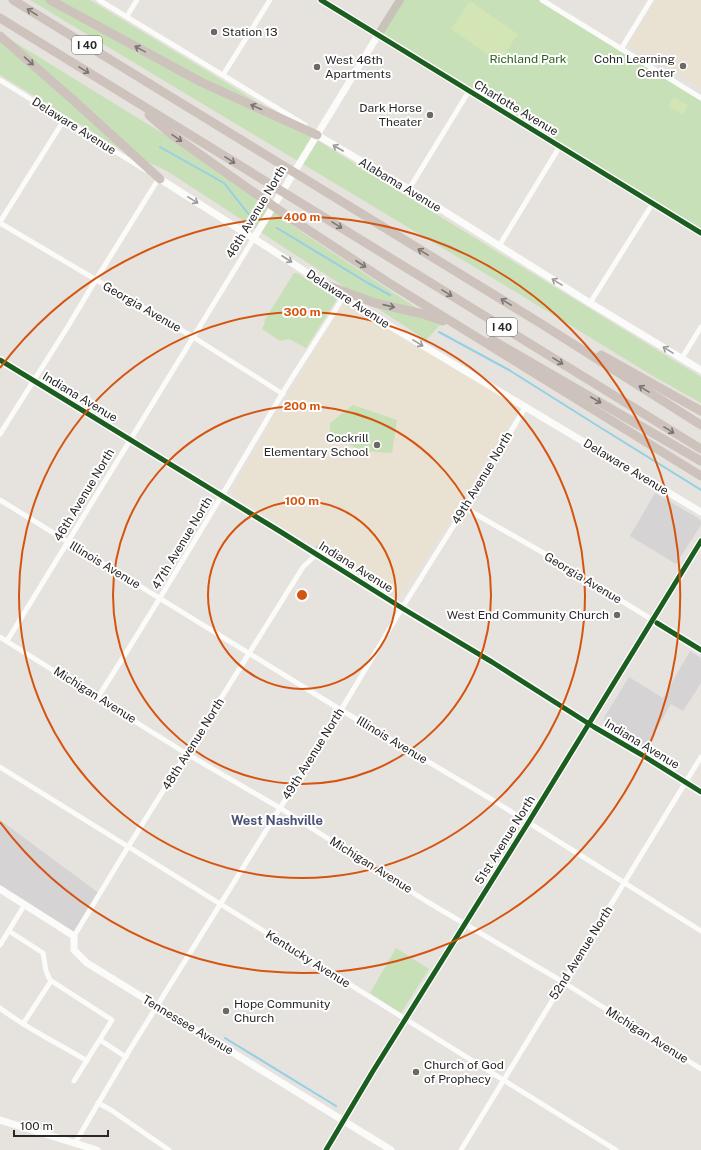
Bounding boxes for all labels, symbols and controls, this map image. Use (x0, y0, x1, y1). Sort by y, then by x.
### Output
one-way arrow (26, 7, 38, 15)
place label: Station 13 (222, 25, 278, 39)
marker: Station 13 (209, 27, 219, 37)
road number: I 40 (72, 36, 102, 54)
one-way arrow (134, 44, 146, 52)
park label: Richland Park (489, 52, 567, 66)
place label: Cohn Learning Center (594, 52, 675, 80)
place label: West 46th Apartments (325, 53, 391, 81)
one-way arrow (24, 57, 35, 66)
marker: Cohn Learning Center (678, 61, 688, 71)
marker: West 46th Apartments (312, 62, 322, 72)
one-way arrow (78, 66, 89, 74)
street label: Charlotte Avenue (471, 77, 561, 139)
street label: Delaware Avenue (29, 95, 119, 158)
place label: Dark Horse Theater (359, 101, 422, 129)
one-way arrow (250, 103, 262, 110)
marker: Dark Horse Theater (425, 110, 435, 120)
one-way arrow (171, 134, 182, 142)
one-way arrow (332, 144, 344, 152)
street label: Alabama Avenue (356, 155, 444, 215)
one-way arrow (224, 156, 236, 164)
street label: 46th Avenue North (223, 163, 289, 261)
one-way arrow (187, 196, 199, 204)
text: 400 m (284, 210, 321, 224)
one-way arrow (331, 221, 342, 229)
one-way arrow (417, 247, 429, 255)
one-way arrow (281, 256, 293, 264)
one-way arrow (355, 260, 366, 268)
street label: Delaware Avenue (304, 267, 392, 331)
one-way arrow (552, 278, 563, 286)
street label: Georgia Avenue (100, 279, 184, 335)
one-way arrow (441, 289, 452, 297)
one-way arrow (500, 298, 512, 306)
one-way arrow (383, 303, 396, 310)
text: 300 m (284, 305, 321, 319)
road number: I 40 (487, 318, 517, 336)
one-way arrow (412, 340, 424, 348)
one-way arrow (662, 345, 674, 353)
one-way arrow (552, 358, 564, 366)
street label: Indiana Avenue (40, 369, 120, 425)
one-way arrow (639, 385, 650, 393)
one-way arrow (590, 396, 602, 404)
text: 200 m (284, 399, 320, 413)
one-way arrow (663, 426, 675, 434)
street label: 49th Avenue North (449, 429, 515, 527)
place label: Cockrill Elementary School (264, 431, 369, 459)
street label: Delaware Avenue (581, 436, 671, 498)
marker: Cockrill Elementary School (372, 440, 382, 450)
street label: 46th Avenue North (51, 446, 117, 544)
street label: 47th Avenue North (149, 494, 215, 592)
text: 100 m (285, 494, 319, 508)
street label: Illinois Avenue (67, 538, 143, 592)
street label: Indiana Avenue (316, 539, 396, 596)
street label: Georgia Avenue (542, 549, 625, 607)
centre of rings (295, 588, 309, 602)
place label: West End Community Church (447, 608, 609, 622)
marker: West End Community Church (612, 610, 622, 620)
street label: Michigan Avenue (51, 664, 139, 726)
street label: 48th Avenue North (159, 695, 227, 793)
street label: 49th Avenue North (279, 706, 347, 802)
street label: Illinois Avenue (354, 713, 430, 767)
street label: Indiana Avenue (602, 716, 682, 772)
street label: 51st Avenue North (472, 793, 538, 887)
district label: West Nashville (231, 813, 323, 828)
street label: Michigan Avenue (327, 834, 415, 896)
street label: 52nd Avenue North (547, 904, 616, 1002)
street label: Kentucky Avenue (263, 927, 353, 991)
street label: Tennessee Avenue (140, 992, 236, 1058)
place label: Hope Community Church (234, 997, 331, 1025)
street label: Michigan Avenue (603, 1004, 691, 1066)
marker: Hope Community Church (221, 1006, 231, 1016)
place label: Church of God of Prophecy (424, 1058, 504, 1086)
marker: Church of God of Prophecy (411, 1067, 421, 1077)
scale bar (14, 1112, 108, 1138)
text: 100 m (20, 1119, 53, 1133)

